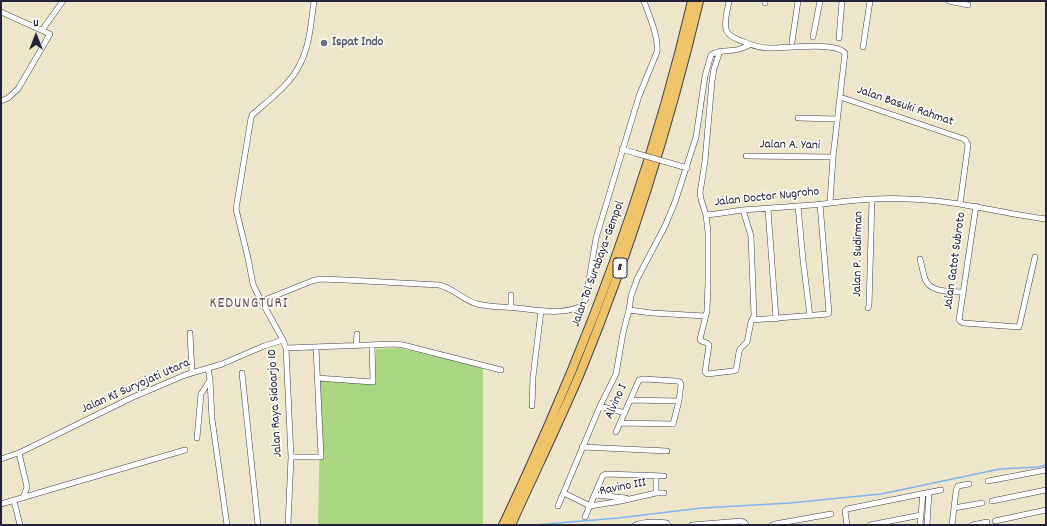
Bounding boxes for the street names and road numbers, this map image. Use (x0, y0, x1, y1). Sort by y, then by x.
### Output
street label: Jalan Basuki Rahmat (855, 83, 955, 131)
street label: Jalan A. Yani (760, 138, 820, 154)
street label: Jalan Doctor Nugroho (714, 185, 820, 211)
street label: Jalan Tol Surabaya–Gempol (569, 199, 629, 329)
street label: Jalan P. Sudirman (850, 211, 868, 297)
street label: Jalan Gatot Subroto (941, 211, 971, 311)
road number: 8 (613, 258, 627, 278)
street label: Jalan Raya Sidoarjo 10 (265, 348, 287, 458)
street label: Jalan KI Suryojati Utara (79, 356, 193, 418)
street label: Alvino I (602, 382, 632, 422)
street label: Ravino III (598, 476, 648, 500)

